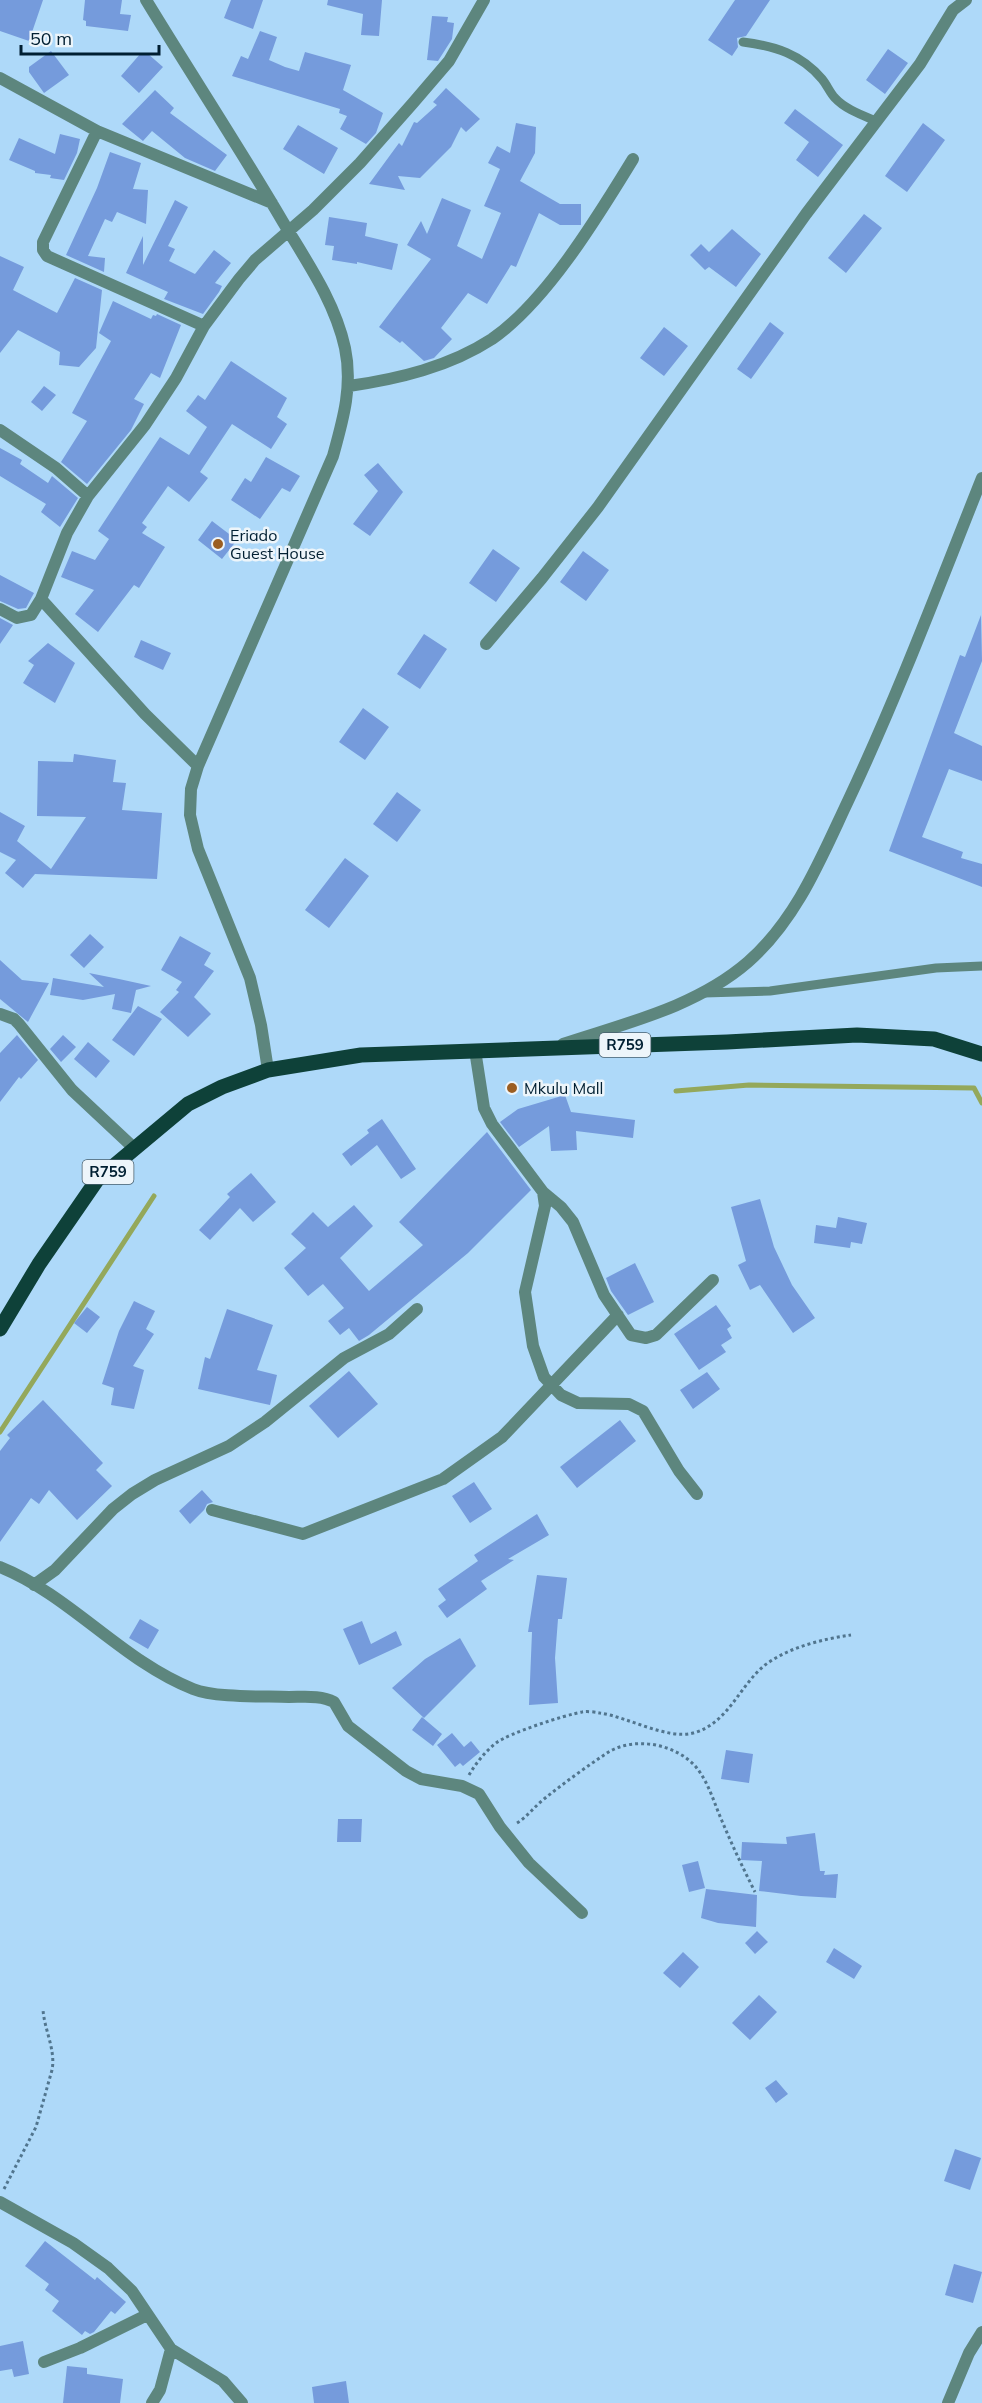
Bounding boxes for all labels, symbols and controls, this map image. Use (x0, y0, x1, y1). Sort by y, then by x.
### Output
scale bar (21, 18, 159, 56)
text: 50 m (30, 27, 72, 50)
place label: Eriado Guest House (230, 525, 325, 563)
marker: Eriado Guest House (211, 537, 225, 551)
road number: R759 (600, 1033, 650, 1057)
place label: Mkulu Mall (524, 1078, 603, 1098)
marker: Mkulu Mall (505, 1081, 519, 1095)
road number: R759 (82, 1160, 134, 1184)

